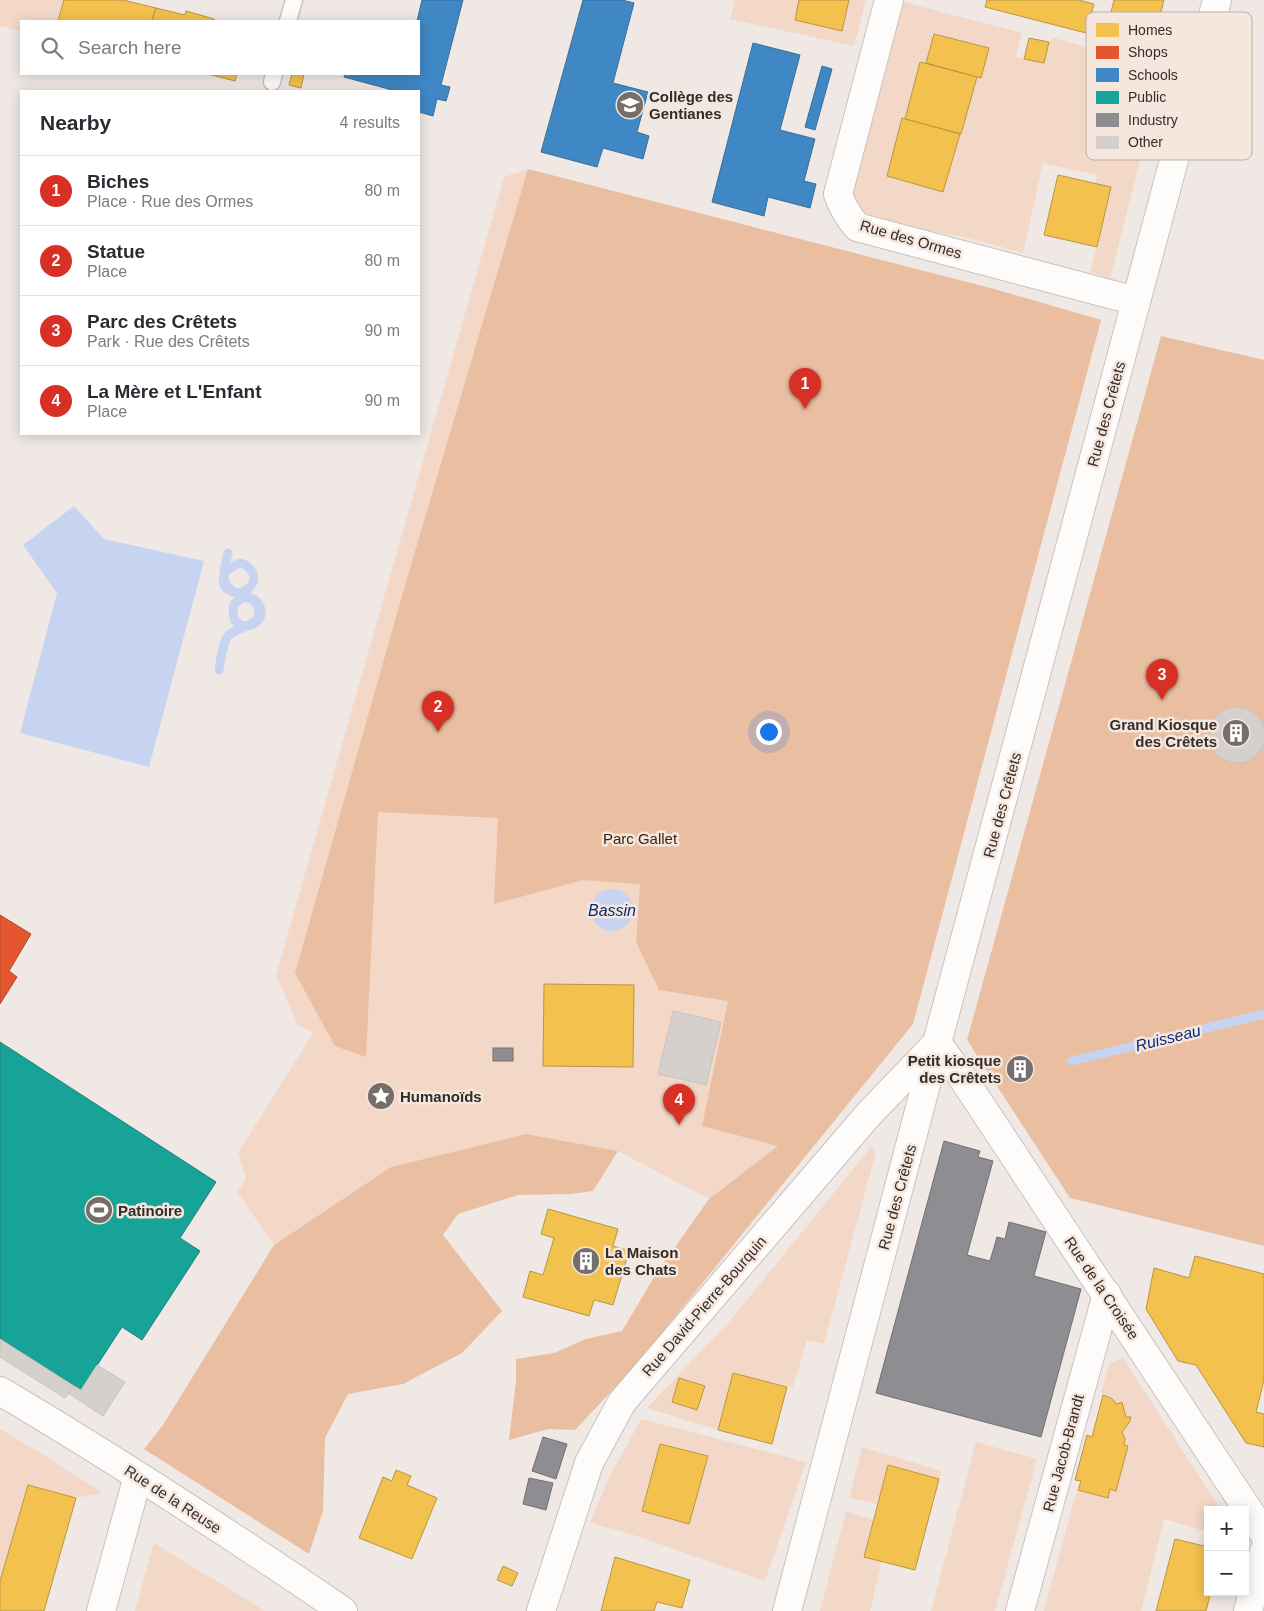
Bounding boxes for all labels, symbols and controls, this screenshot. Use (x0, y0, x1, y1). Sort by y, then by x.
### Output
legend (1086, 12, 1252, 160)
search box (20, 20, 420, 75)
text: Homes (1128, 22, 1172, 38)
icon: search (38, 34, 66, 62)
text: Search here (78, 37, 182, 58)
text: Shops (1128, 44, 1168, 60)
text: Schools (1128, 67, 1178, 83)
place label: Collège des Gentianes (649, 88, 733, 122)
text: Public (1128, 89, 1166, 105)
school or university icon: Collège des Gentianes (615, 90, 645, 120)
text: Nearby (40, 111, 111, 134)
text: Industry (1128, 112, 1178, 128)
text: 4 results (340, 114, 400, 131)
text: Other (1128, 134, 1163, 150)
text: Biches (87, 171, 149, 192)
text: 1 (52, 182, 60, 199)
text: 80 m (364, 182, 400, 199)
text: Place · Rue des Ormes (87, 193, 253, 210)
street label: Rue des Ormes (858, 216, 964, 262)
text: Statue (87, 241, 145, 262)
text: 2 (52, 252, 60, 269)
text: 80 m (364, 252, 400, 269)
text: Place (87, 263, 127, 280)
text: Parc des Crêtets (87, 311, 237, 332)
text: 3 (52, 322, 60, 339)
text: 90 m (364, 322, 400, 339)
text: Park · Rue des Crêtets (87, 333, 250, 350)
street label: Rue des Crêtets (1084, 359, 1128, 469)
pin: 1 (789, 368, 821, 409)
text: La Mère et L'Enfant (87, 381, 262, 402)
text: 4 (52, 392, 60, 409)
text: 90 m (364, 392, 400, 409)
text: Place (87, 403, 127, 420)
pin: 3 (1146, 659, 1178, 700)
pin: 2 (422, 691, 454, 732)
place label: Grand Kiosque des Crêtets (1109, 716, 1217, 750)
building icon: Grand Kiosque des Crêtets (1221, 718, 1251, 748)
your location (756, 719, 782, 745)
street label: Rue des Crêtets (980, 750, 1024, 860)
park label: Parc Gallet (603, 830, 678, 847)
water label: Bassin (588, 902, 636, 919)
water label: Ruisseau (1134, 1022, 1203, 1054)
place label: Petit kiosque des Crêtets (908, 1052, 1001, 1086)
building icon: Petit kiosque des Crêtets (1005, 1054, 1035, 1084)
place icon: Humanoïds (366, 1081, 396, 1111)
pin: 4 (663, 1084, 695, 1125)
place label: Humanoïds (400, 1088, 482, 1105)
street label: Rue des Crêtets (875, 1142, 919, 1252)
sports icon: Patinoire (84, 1195, 114, 1225)
place label: Patinoire (118, 1202, 182, 1219)
street label: Rue David-Pierre-Bourquin (639, 1232, 769, 1380)
street label: Rue de la Croisée (1061, 1233, 1143, 1343)
place label: La Maison des Chats (605, 1244, 678, 1278)
building icon: La Maison des Chats (571, 1246, 601, 1276)
street label: Rue Jacob-Brandt (1039, 1392, 1087, 1514)
street label: Rue de la Reuse (122, 1461, 224, 1537)
map controls (1204, 1506, 1249, 1596)
button: + (1204, 1506, 1249, 1551)
button: − (1204, 1551, 1249, 1596)

